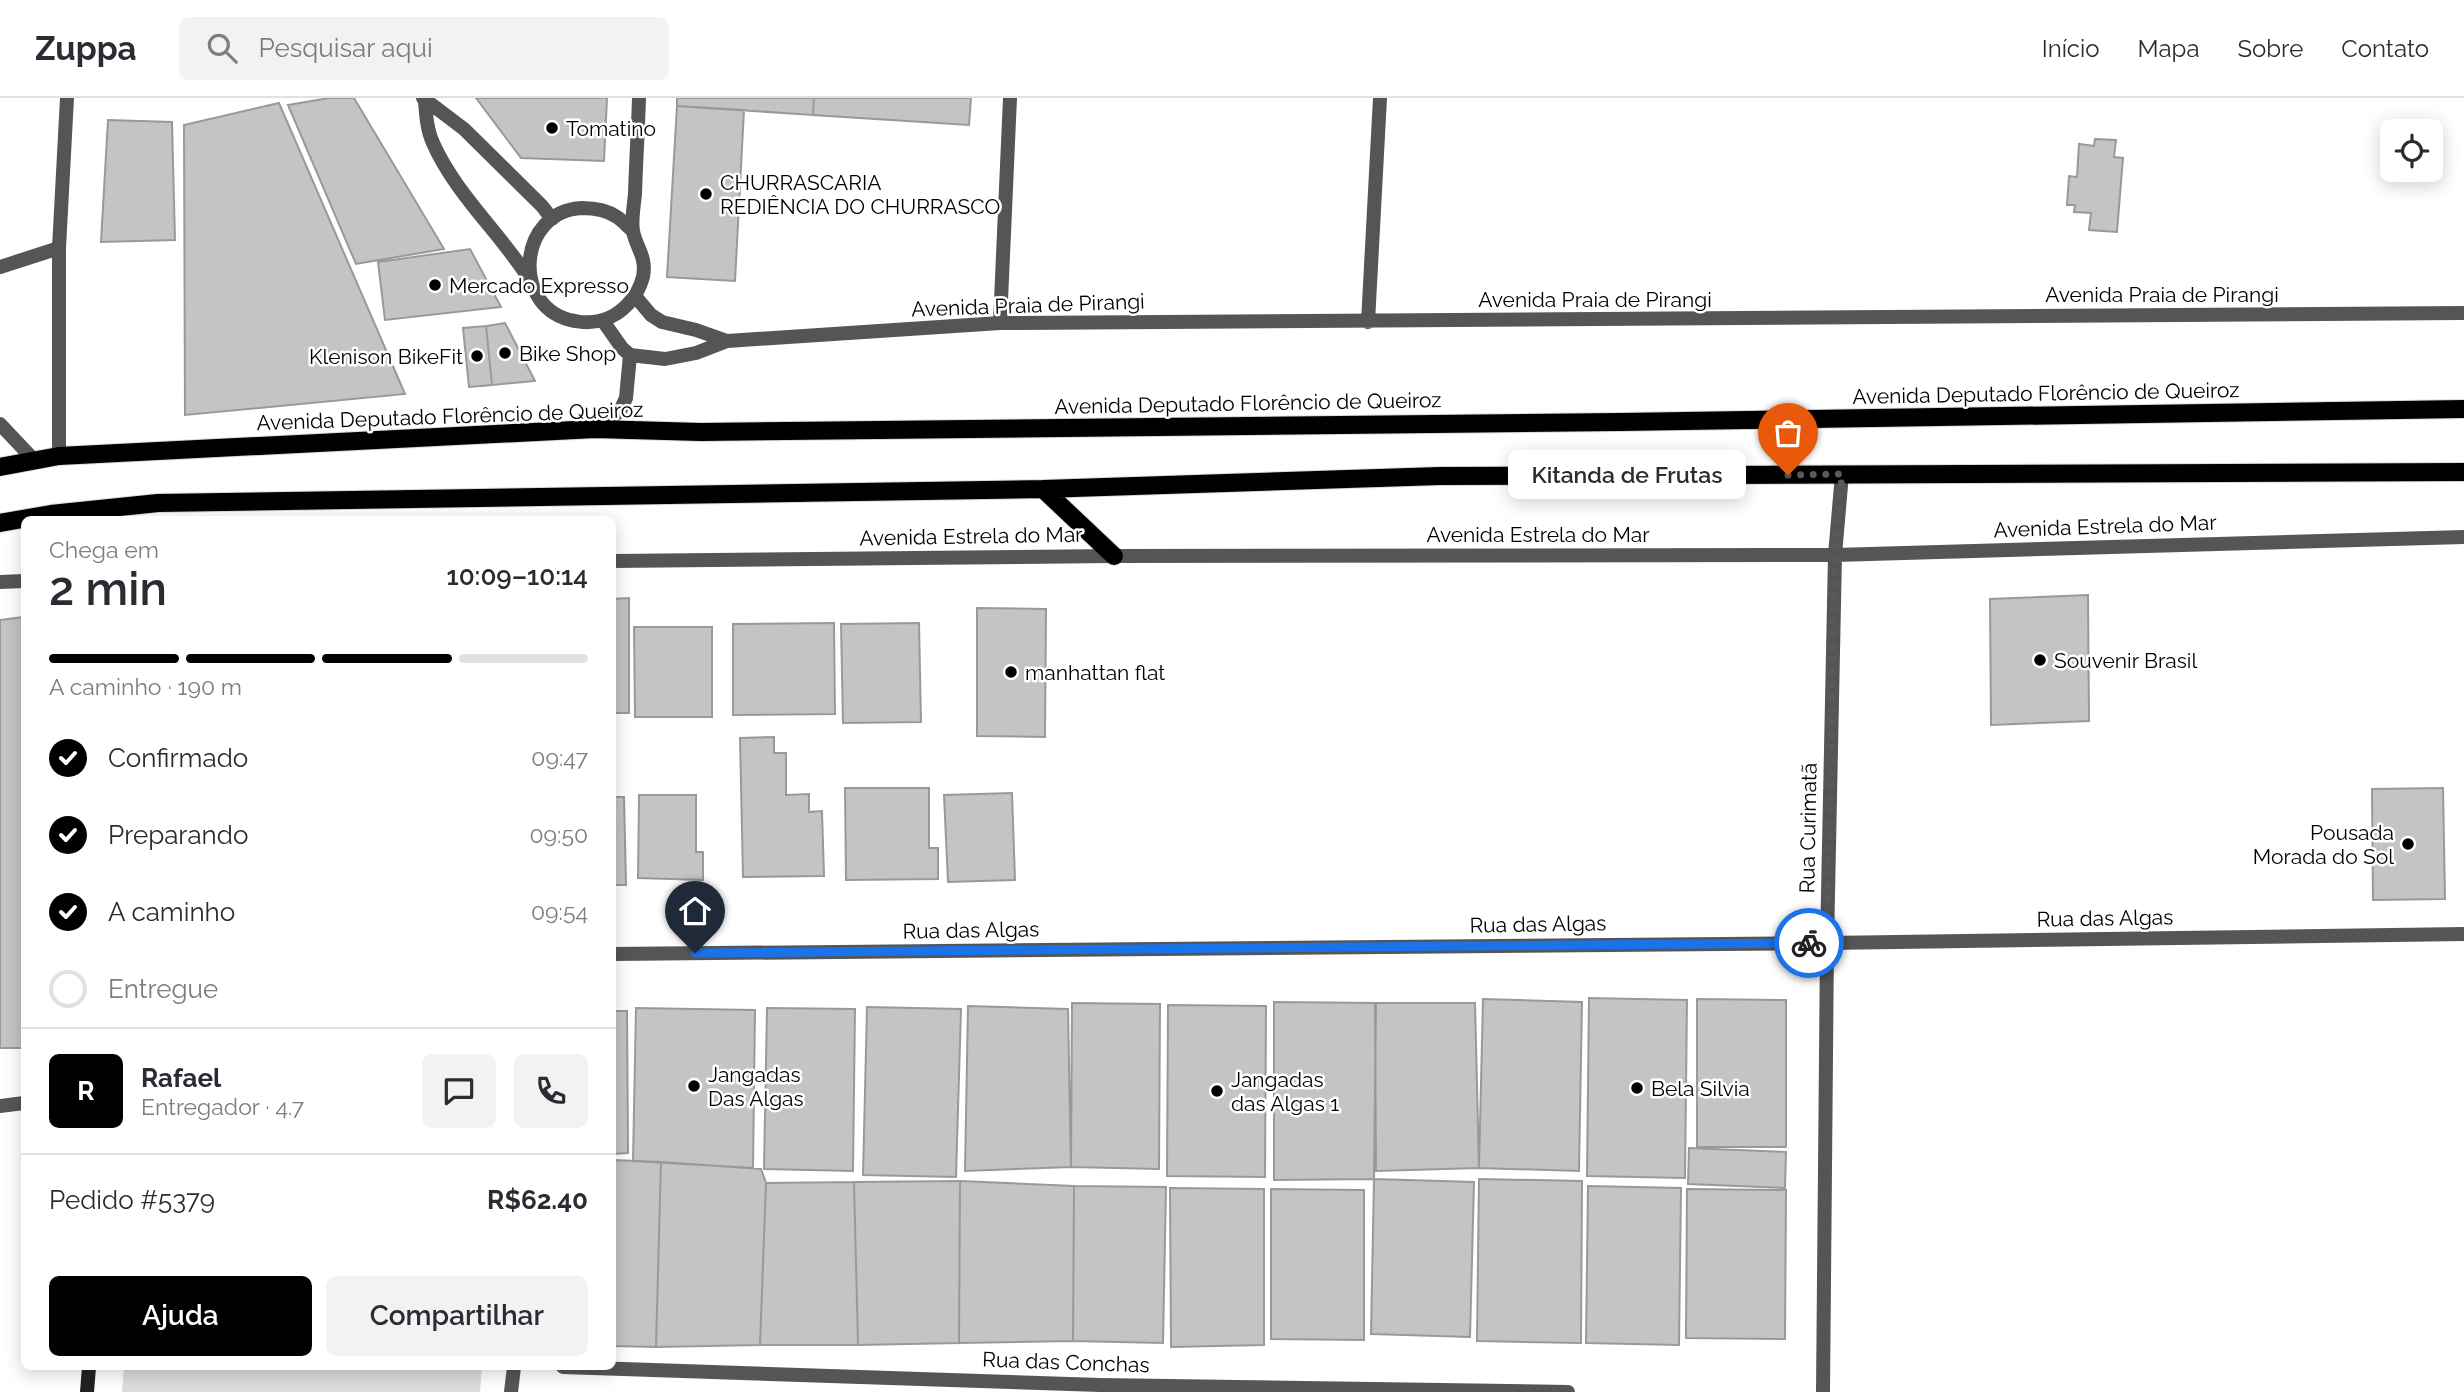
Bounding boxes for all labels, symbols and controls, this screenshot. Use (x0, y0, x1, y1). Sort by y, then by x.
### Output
search box (179, 17, 669, 80)
text: Zuppa (35, 29, 137, 68)
icon: search (203, 29, 241, 67)
text: Pesquisar aqui (259, 33, 433, 63)
text: Início (2042, 34, 2100, 63)
text: Mapa (2138, 34, 2199, 63)
text: Sobre (2237, 34, 2303, 63)
text: Contato (2341, 34, 2429, 63)
place label: Tomatino (566, 116, 656, 141)
map controls (2380, 119, 2443, 182)
button: locate (2380, 119, 2443, 182)
marker: Tomatino (544, 120, 560, 136)
place label: CHURRASCARIA REDIÊNCIA DO CHURRASCO (720, 170, 1000, 219)
marker: CHURRASCARIA REDIÊNCIA DO CHURRASCO (698, 186, 714, 202)
place label: Mercado Expresso (449, 273, 629, 298)
marker: Mercado Expresso (427, 277, 443, 293)
street label: Avenida Praia de Pirangi (2045, 282, 2279, 307)
street label: Avenida Praia de Pirangi (1478, 287, 1712, 312)
street label: Avenida Praia de Pirangi (911, 288, 1145, 322)
place label: Bike Shop (519, 341, 616, 366)
place label: Klenison BikeFit (309, 344, 463, 369)
marker: Bike Shop (497, 345, 513, 361)
marker: Klenison BikeFit (469, 348, 485, 364)
street label: Avenida Deputado Florêncio de Queiroz (1852, 377, 2240, 409)
street label: Avenida Deputado Florêncio de Queiroz (1054, 387, 1442, 419)
street label: Avenida Deputado Florêncio de Queiroz (256, 397, 644, 435)
pin (1758, 403, 1818, 475)
icon: bag (1769, 414, 1807, 452)
callout: Kitanda de Frutas (1508, 450, 1746, 500)
text: Kitanda de Frutas (1531, 461, 1723, 488)
street label: Avenida Estrela do Mar (1993, 510, 2218, 542)
street label: Avenida Estrela do Mar (859, 522, 1083, 550)
street label: Avenida Estrela do Mar (1426, 522, 1650, 547)
text: Chega em (49, 536, 159, 563)
text: 10:09–10:14 (446, 561, 588, 591)
text: 2 min (49, 562, 167, 616)
place label: Souvenir Brasil (2054, 648, 2197, 673)
marker: Souvenir Brasil (2032, 652, 2048, 668)
place label: manhattan flat (1025, 660, 1165, 685)
marker: manhattan flat (1003, 664, 1019, 680)
text: A caminho · 190 m (49, 673, 242, 700)
icon: check (49, 739, 87, 777)
text: Confirmado (108, 743, 248, 773)
text: 09:47 (531, 744, 588, 771)
street label: Rua Curimatã (1794, 762, 1822, 894)
icon: check (49, 816, 87, 854)
text: Preparando (108, 820, 248, 850)
place label: Pousada Morada do Sol (2253, 820, 2394, 869)
text: 09:50 (530, 821, 588, 848)
marker: Pousada Morada do Sol (2400, 836, 2416, 852)
pin (665, 881, 725, 953)
icon: home (676, 892, 714, 930)
icon: check (49, 893, 87, 931)
text: A caminho (108, 897, 235, 927)
text: 09:54 (531, 898, 588, 925)
street label: Rua das Algas (2036, 904, 2174, 932)
courier (1774, 908, 1844, 978)
street label: Rua das Algas (1469, 910, 1607, 938)
street label: Rua das Algas (902, 916, 1040, 944)
icon: bike (1790, 924, 1828, 962)
text: Entregue (108, 974, 218, 1004)
button: chat (422, 1054, 496, 1128)
button: phone (514, 1054, 588, 1128)
place label: Jangadas Das Algas (708, 1062, 804, 1111)
text: Rafael (141, 1063, 221, 1093)
place label: Jangadas das Algas 1 (1231, 1067, 1339, 1116)
text: R (77, 1076, 95, 1106)
place label: Bela Silvia (1651, 1076, 1750, 1101)
marker: Jangadas Das Algas (686, 1078, 702, 1094)
marker: Bela Silvia (1629, 1080, 1645, 1096)
marker: Jangadas das Algas 1 (1209, 1083, 1225, 1099)
text: Entregador · 4.7 (141, 1093, 304, 1120)
text: Pedido #5379 (49, 1185, 215, 1215)
text: R$62.40 (487, 1185, 588, 1215)
button: Ajuda (49, 1276, 312, 1356)
button: Compartilhar (326, 1276, 588, 1356)
street label: Rua das Conchas (982, 1347, 1150, 1377)

